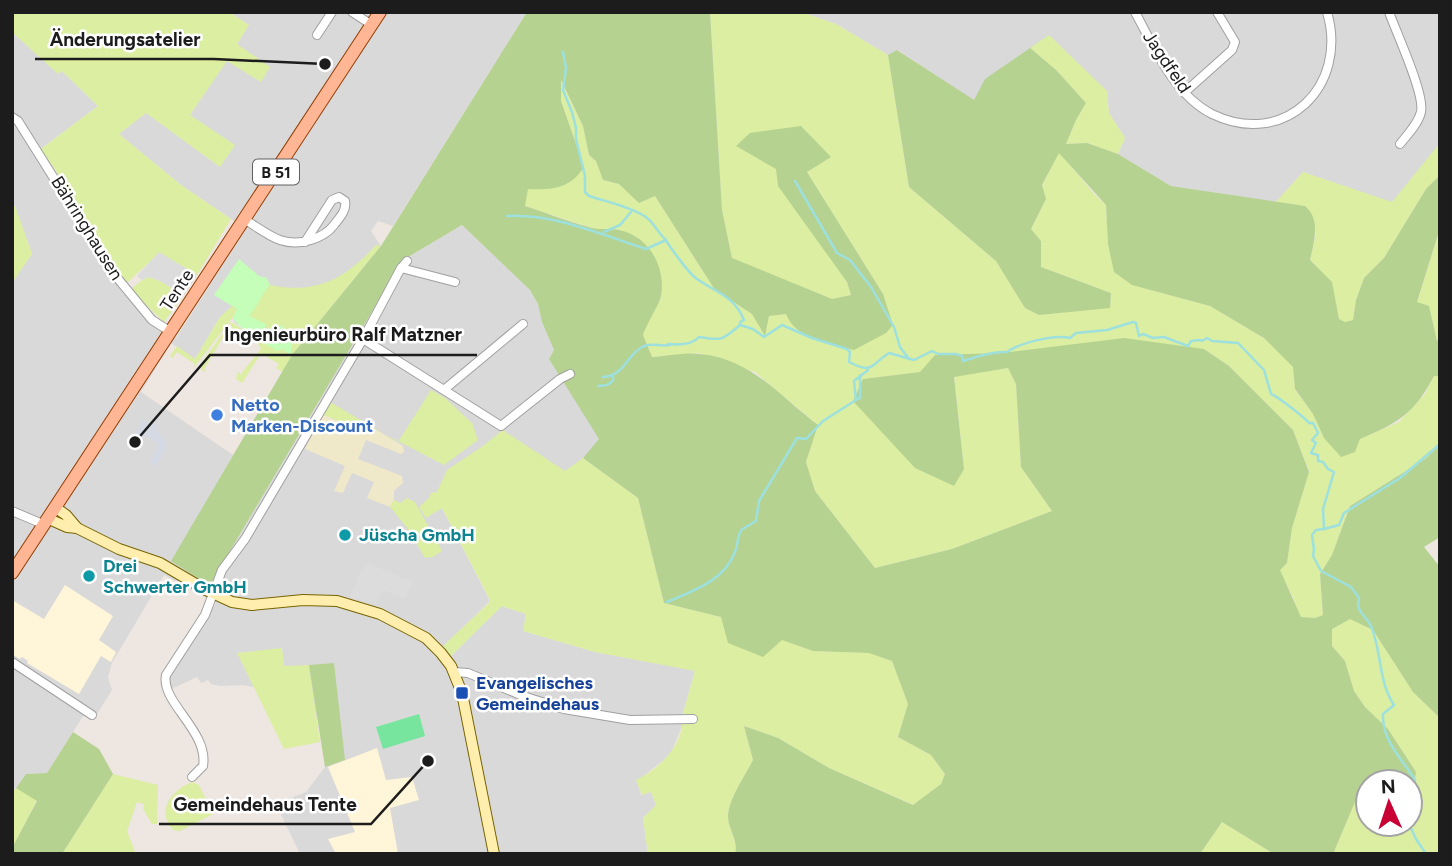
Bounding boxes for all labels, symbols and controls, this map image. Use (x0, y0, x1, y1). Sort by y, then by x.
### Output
callout: Änderungsatelier (35, 19, 214, 59)
street label: Jagdfeld (1138, 27, 1196, 97)
text: Änderungsatelier (50, 28, 200, 51)
road number: B 51 (253, 160, 299, 184)
street label: Bähringhausen (46, 172, 128, 284)
street label: Tente (155, 265, 199, 315)
callout: Ingenieurbüro Ralf Matzner (210, 315, 477, 355)
text: Ingenieurbüro Ralf Matzner (224, 323, 462, 346)
place label: Netto Marken-Discount (231, 394, 373, 437)
marker: Netto Marken-Discount (209, 407, 225, 423)
place label: Jüscha GmbH (359, 524, 475, 546)
marker: Jüscha GmbH (337, 527, 353, 543)
place label: Drei Schwerter GmbH (103, 555, 247, 598)
marker: Drei Schwerter GmbH (81, 568, 97, 584)
place label: Evangelisches Gemeindehaus (476, 672, 600, 715)
marker: Evangelisches Gemeindehaus (454, 685, 470, 701)
north arrow (1354, 768, 1424, 838)
text: N (1380, 775, 1396, 798)
callout: Gemeindehaus Tente (159, 784, 371, 824)
text: Gemeindehaus Tente (173, 793, 357, 816)

